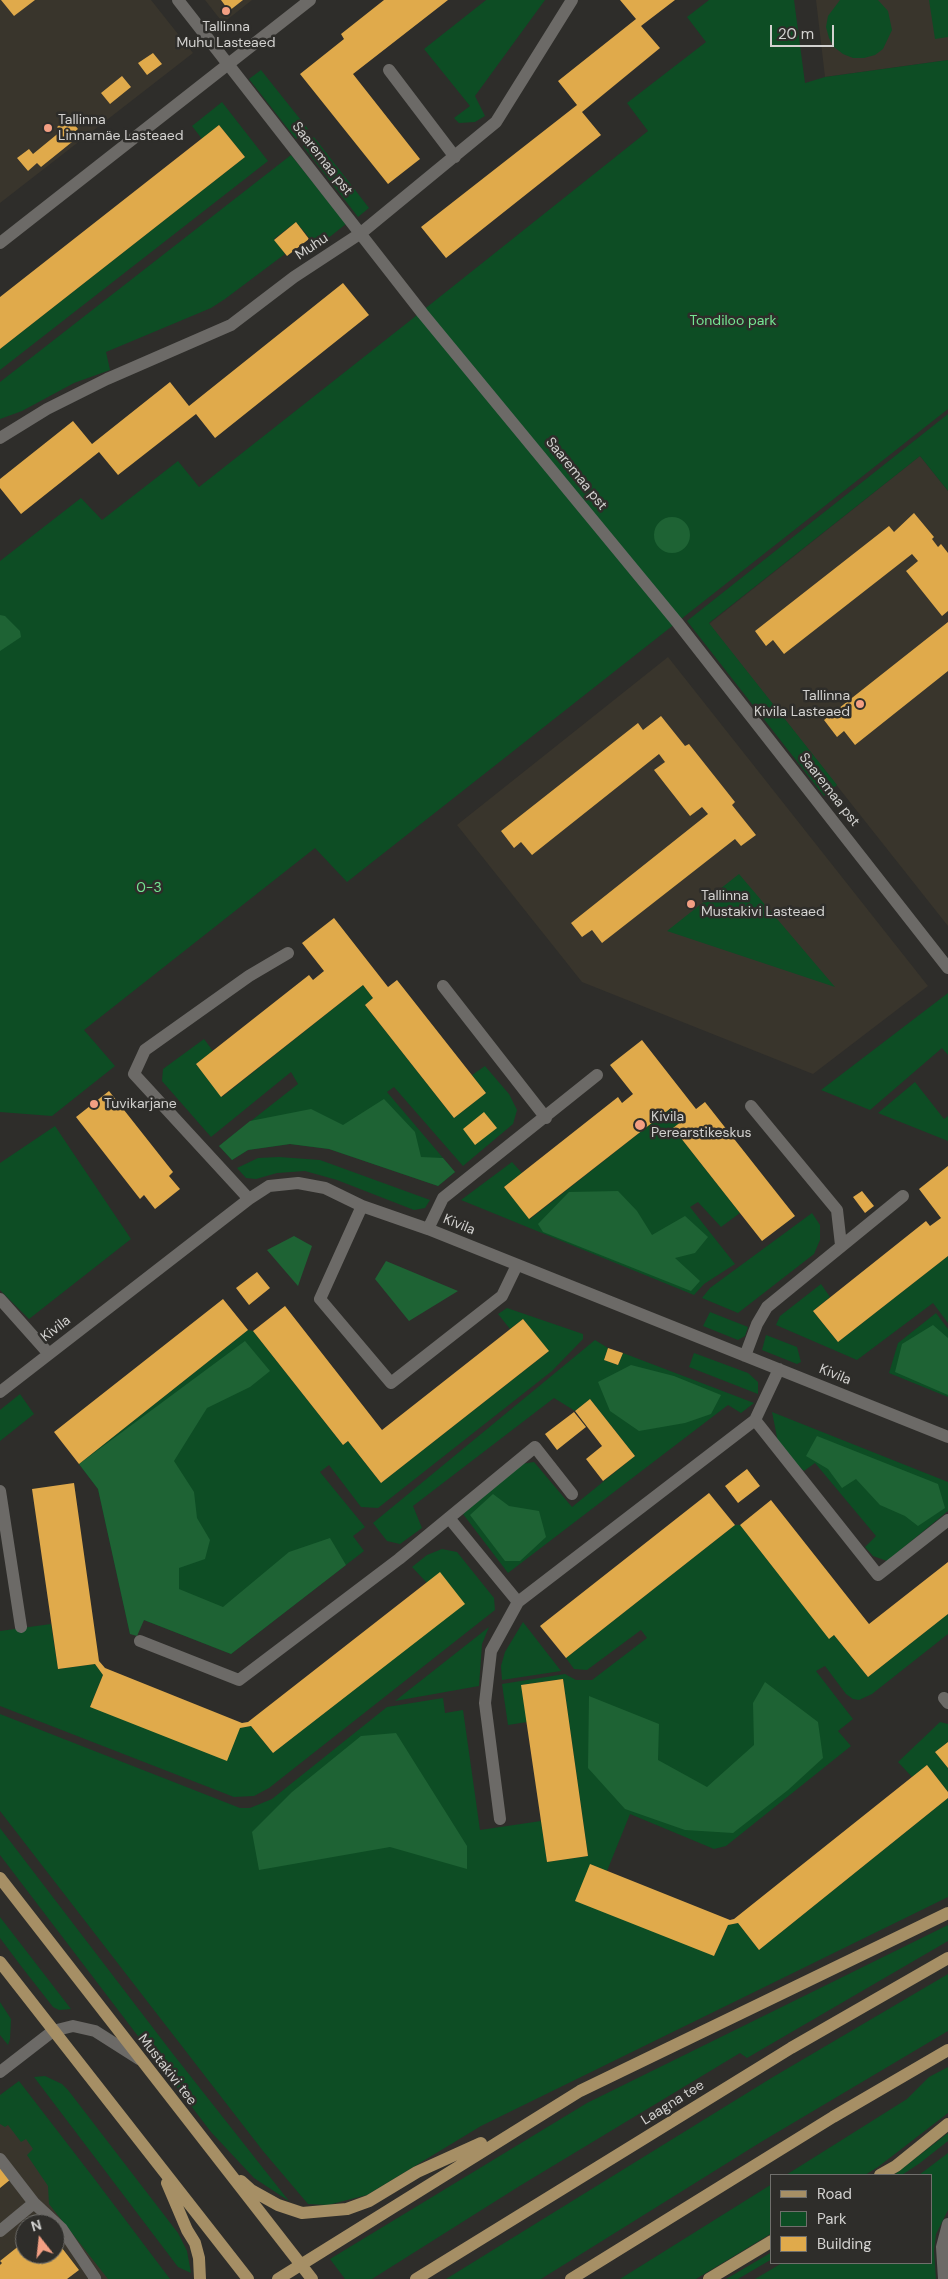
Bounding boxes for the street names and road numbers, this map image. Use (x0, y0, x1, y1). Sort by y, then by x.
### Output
street label: Saaremaa pst (288, 119, 356, 199)
street label: Muhu (292, 230, 332, 264)
street label: Saaremaa pst (542, 434, 610, 514)
street label: Saaremaa pst (795, 750, 863, 830)
street label: Kivila (441, 1211, 477, 1239)
street label: Kivila (38, 1312, 74, 1346)
street label: Kivila (817, 1361, 853, 1389)
street label: Mustakivi tee (134, 2031, 200, 2109)
street label: Laagna tee (638, 2077, 708, 2129)

